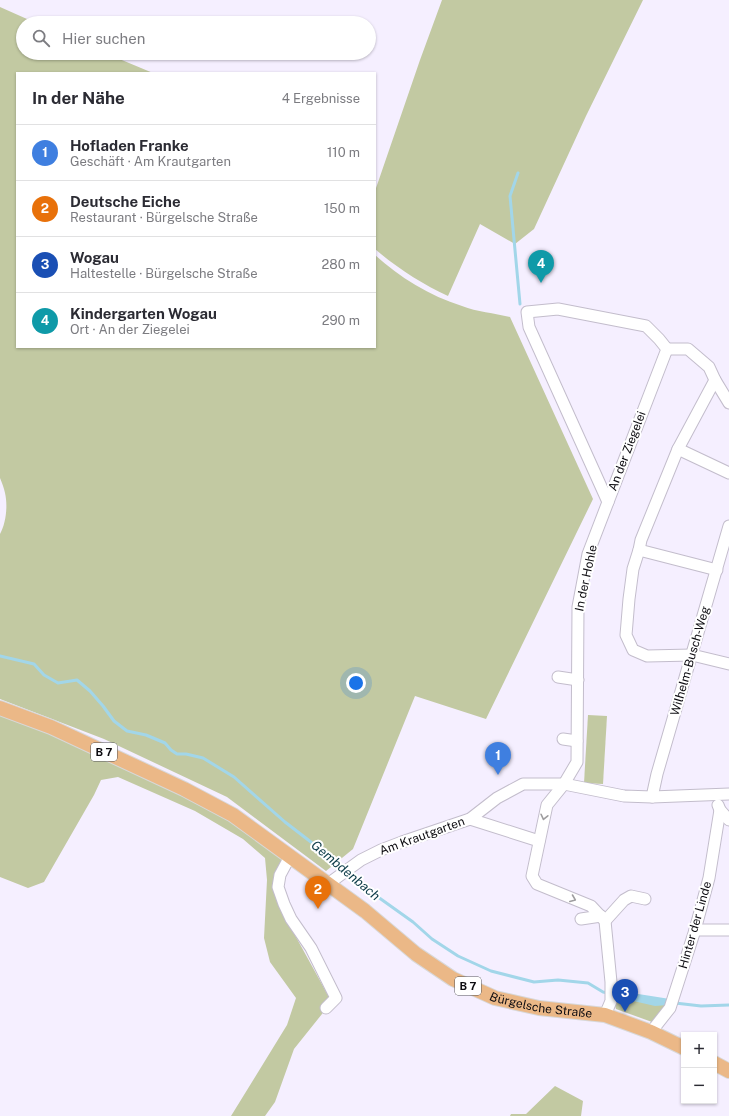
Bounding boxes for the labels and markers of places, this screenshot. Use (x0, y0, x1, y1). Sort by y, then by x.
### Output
pin: 4 (528, 250, 554, 283)
pin: 1 (485, 742, 511, 775)
pin: 2 (305, 876, 331, 909)
pin: 3 (612, 979, 638, 1012)

